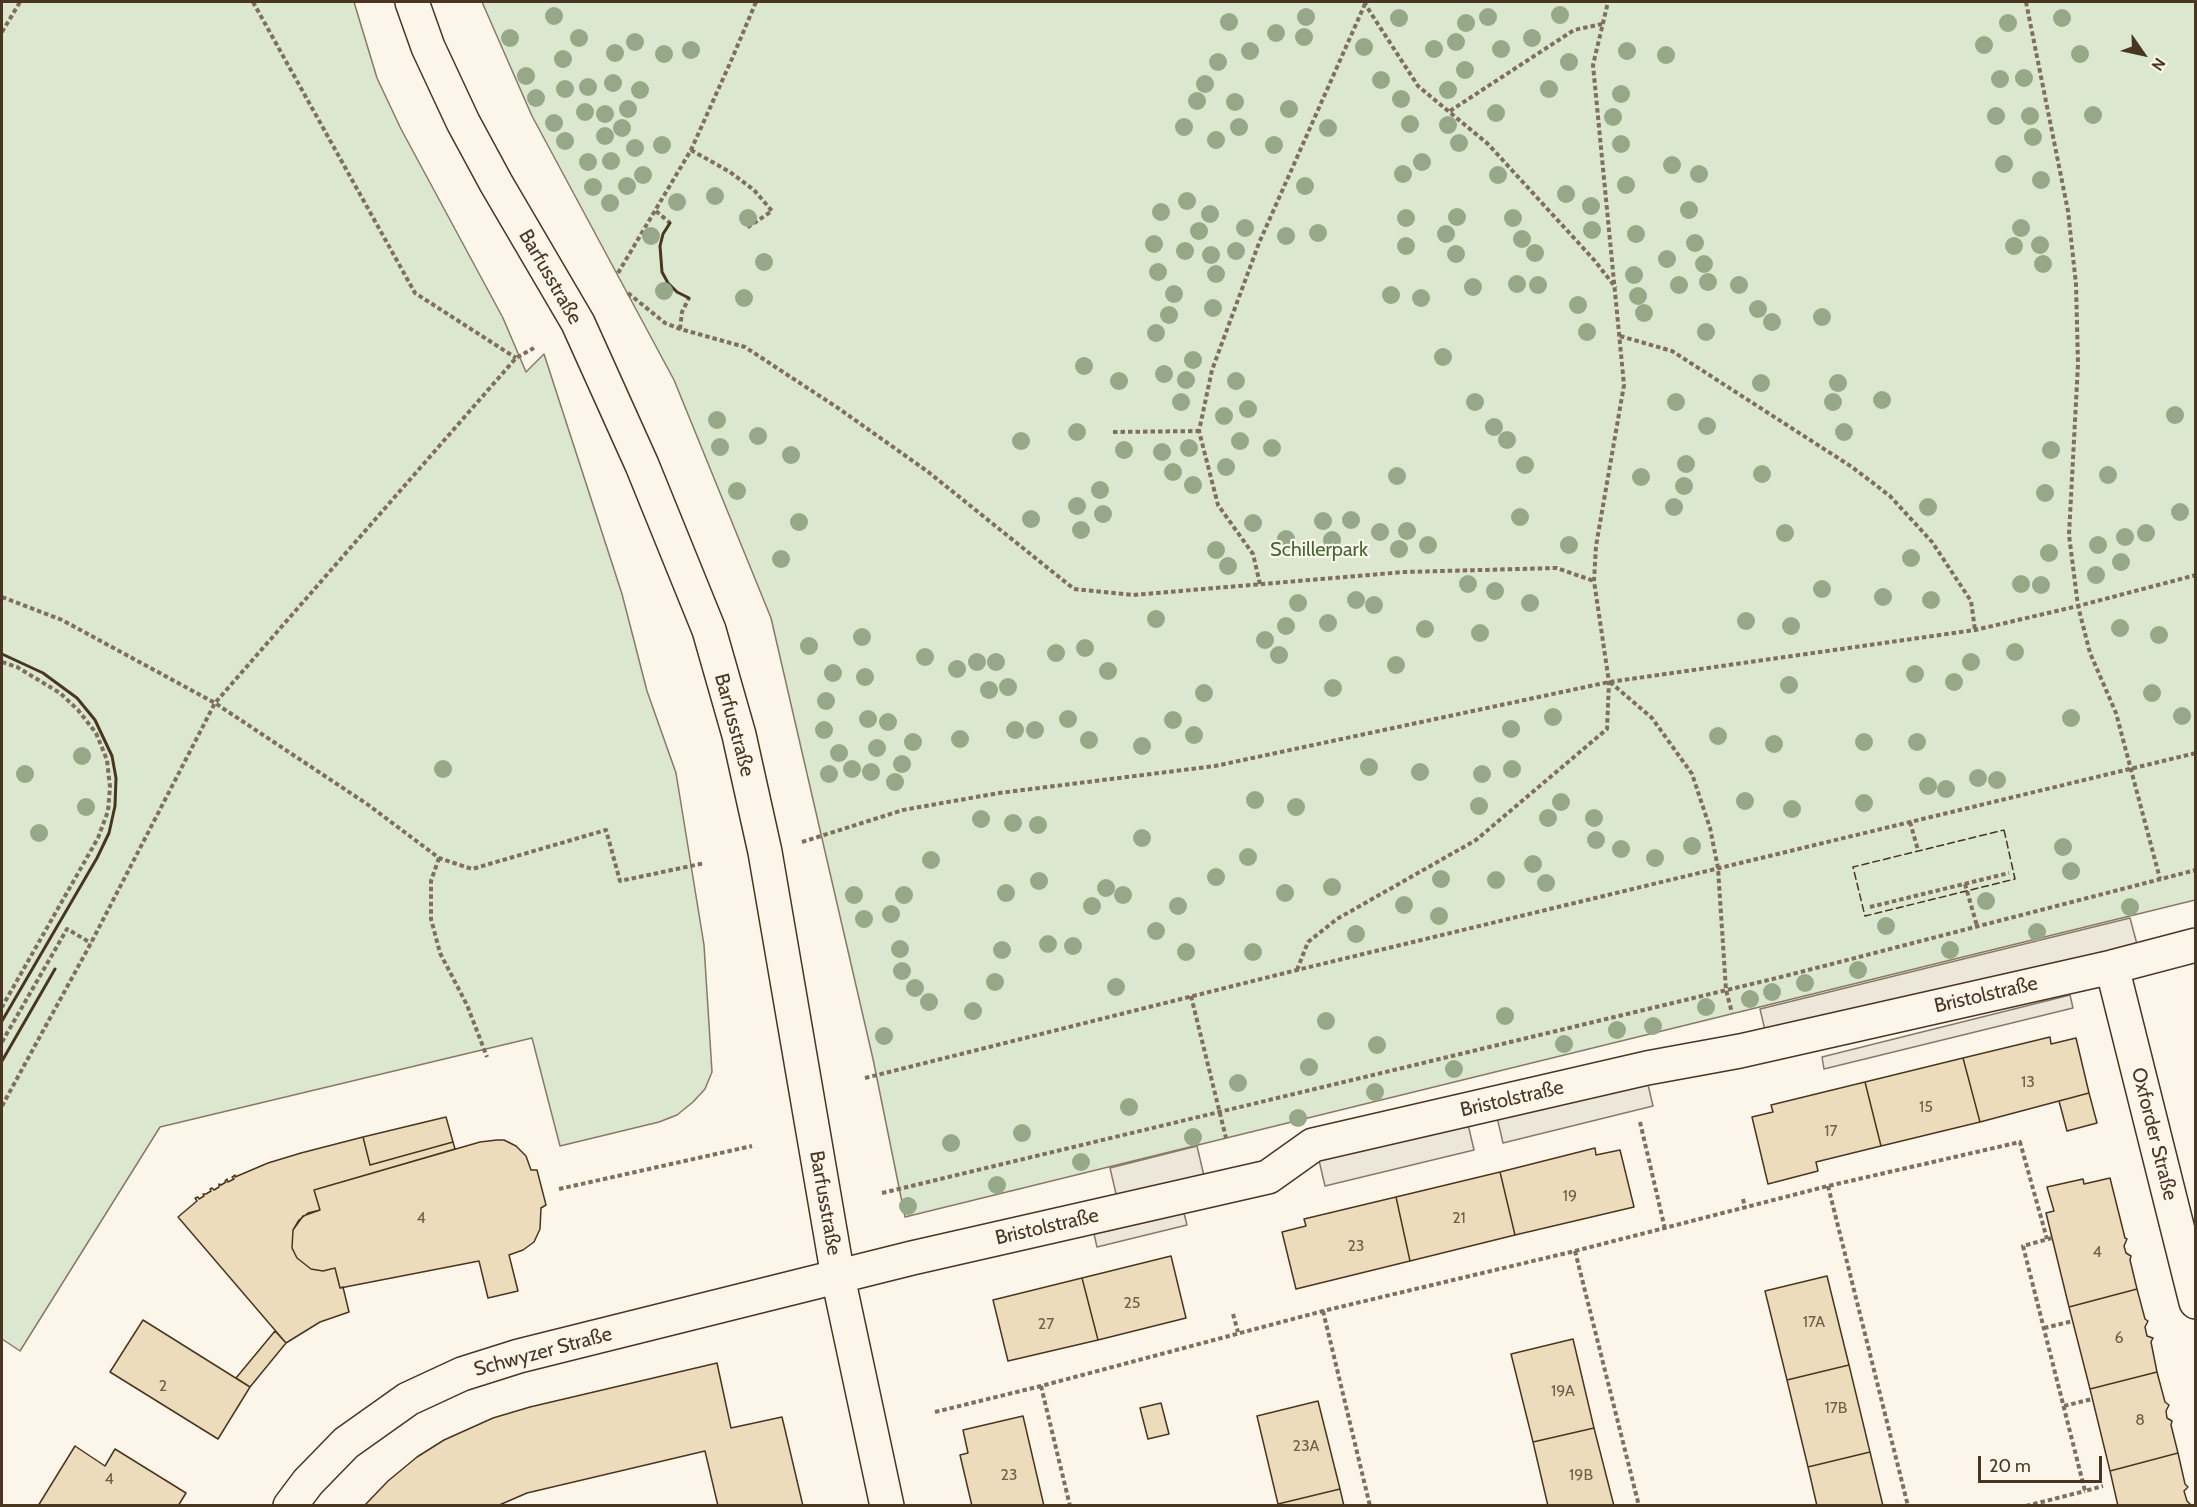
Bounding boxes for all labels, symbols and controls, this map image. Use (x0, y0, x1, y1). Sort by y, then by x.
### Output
north arrow (2113, 24, 2173, 84)
text: N (2147, 54, 2169, 74)
street label: Barfusstraße (513, 225, 587, 329)
park label: Schillerpark (1270, 538, 1368, 562)
street label: Barfusstraße (709, 671, 759, 779)
street label: Bristolstraße (1932, 971, 2040, 1019)
street label: Oxforder Straße (2126, 1065, 2182, 1203)
house number: 13 (2021, 1072, 2035, 1092)
street label: Bristolstraße (1458, 1075, 1566, 1123)
house number: 15 (1919, 1097, 1933, 1117)
house number: 17 (1824, 1121, 1838, 1141)
street label: Barfusstraße (804, 1149, 846, 1257)
house number: 19 (1563, 1186, 1577, 1206)
street label: Bristolstraße (993, 1203, 1101, 1251)
house number: 4 (416, 1208, 426, 1228)
house number: 21 (1452, 1208, 1466, 1228)
house number: 23 (1347, 1236, 1365, 1256)
house number: 4 (2092, 1242, 2102, 1262)
house number: 25 (1123, 1293, 1141, 1313)
house number: 17A (1803, 1312, 1825, 1332)
house number: 27 (1038, 1314, 1054, 1334)
street label: Schwyzer Straße (471, 1322, 615, 1382)
house number: 6 (2114, 1328, 2124, 1348)
house number: 2 (159, 1376, 167, 1396)
house number: 19A (1551, 1381, 1575, 1401)
house number: 17B (1825, 1398, 1847, 1418)
house number: 8 (2135, 1410, 2145, 1430)
house number: 23A (1293, 1436, 1319, 1456)
scale bar (1981, 1444, 2106, 1482)
text: 20 m (1989, 1455, 2031, 1477)
house number: 23 (1000, 1465, 1018, 1485)
house number: 19B (1569, 1465, 1593, 1485)
house number: 4 (104, 1469, 114, 1489)

